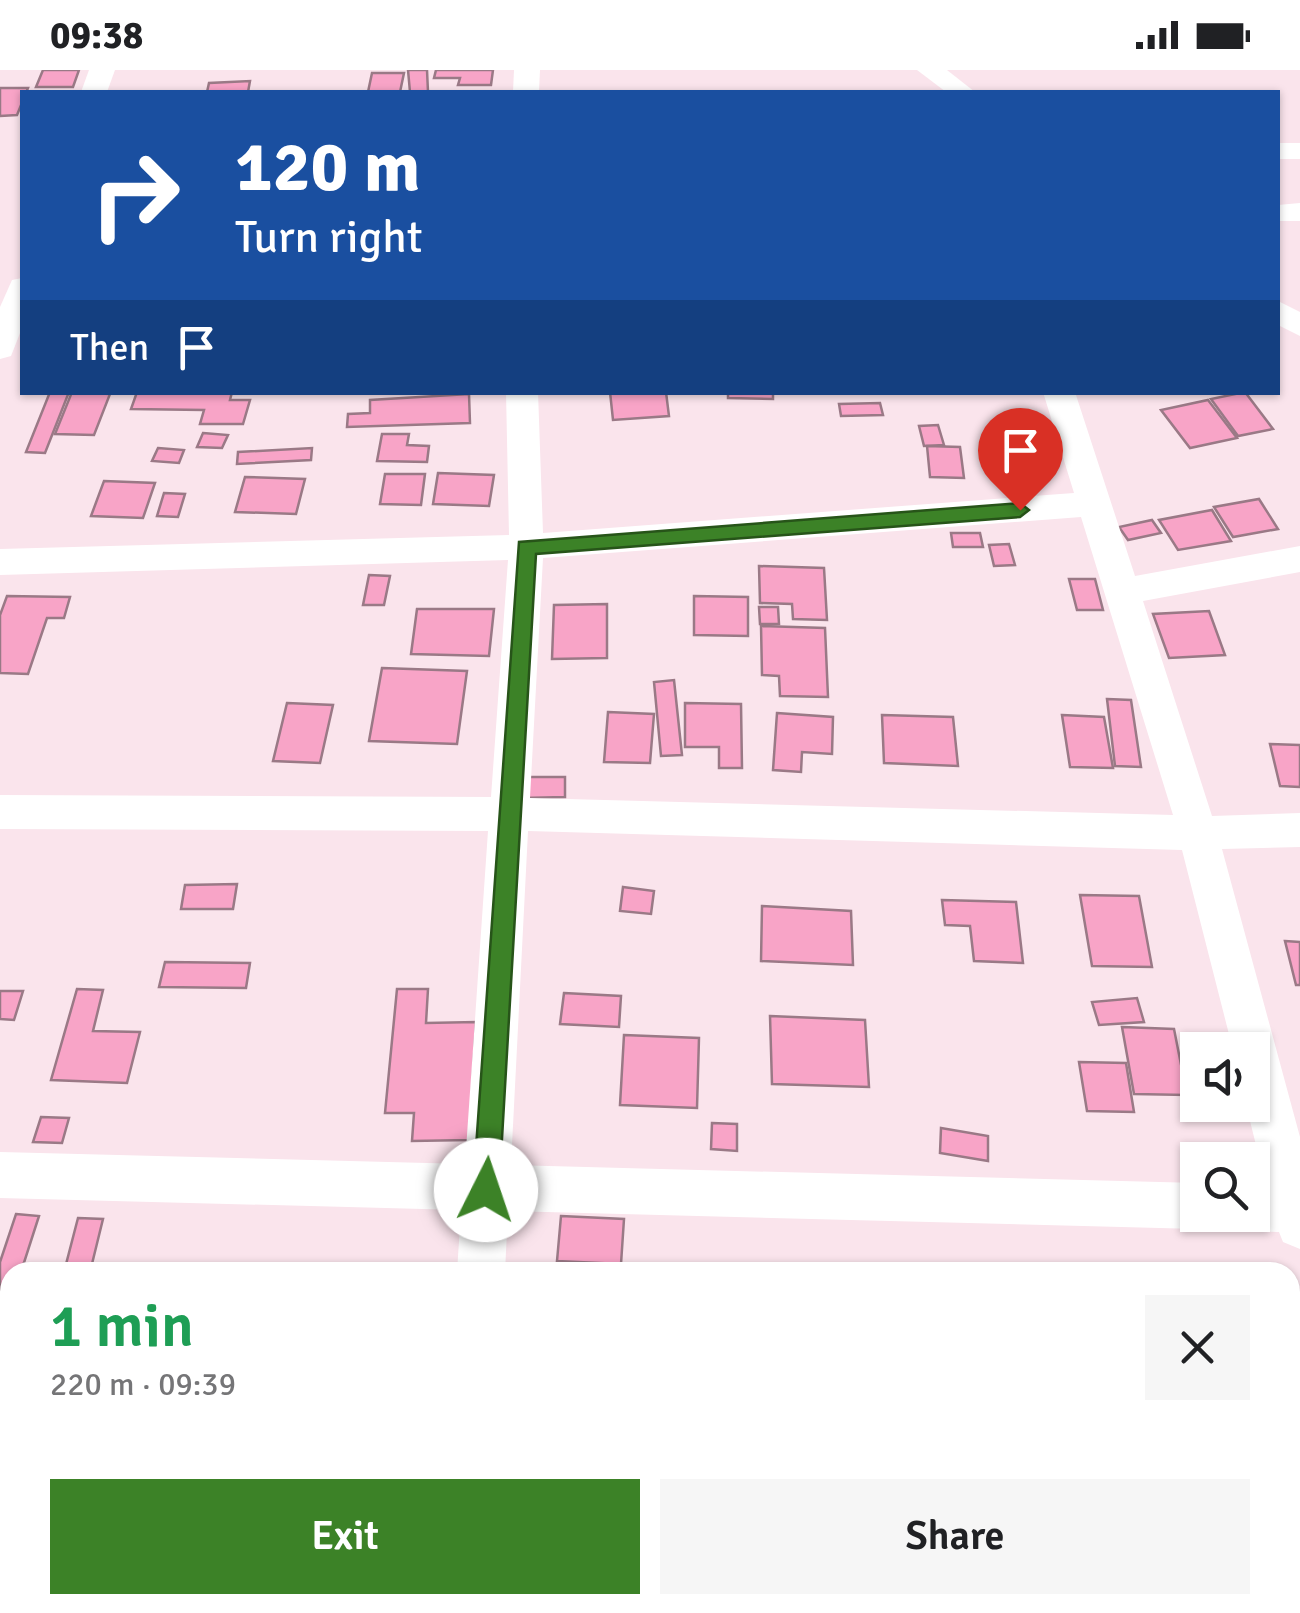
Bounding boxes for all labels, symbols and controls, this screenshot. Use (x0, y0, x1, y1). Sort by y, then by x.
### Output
text: 09:38 (50, 12, 143, 59)
text: 120 m (235, 124, 420, 210)
icon: right (70, 130, 200, 260)
text: Turn right (235, 210, 423, 265)
icon: arrive (169, 320, 224, 375)
text: Then (70, 324, 149, 371)
pin (978, 408, 1063, 511)
icon: arrive (993, 423, 1048, 478)
map controls (1180, 1032, 1270, 1232)
button: sound (1180, 1032, 1270, 1122)
position arrow (434, 1138, 538, 1242)
button: search (1180, 1142, 1270, 1232)
text: 1 min (50, 1290, 194, 1364)
button: close (1145, 1295, 1250, 1400)
text: 220 m · 09:39 (50, 1365, 236, 1404)
button: Exit (50, 1479, 640, 1594)
button: Share (660, 1479, 1250, 1594)

